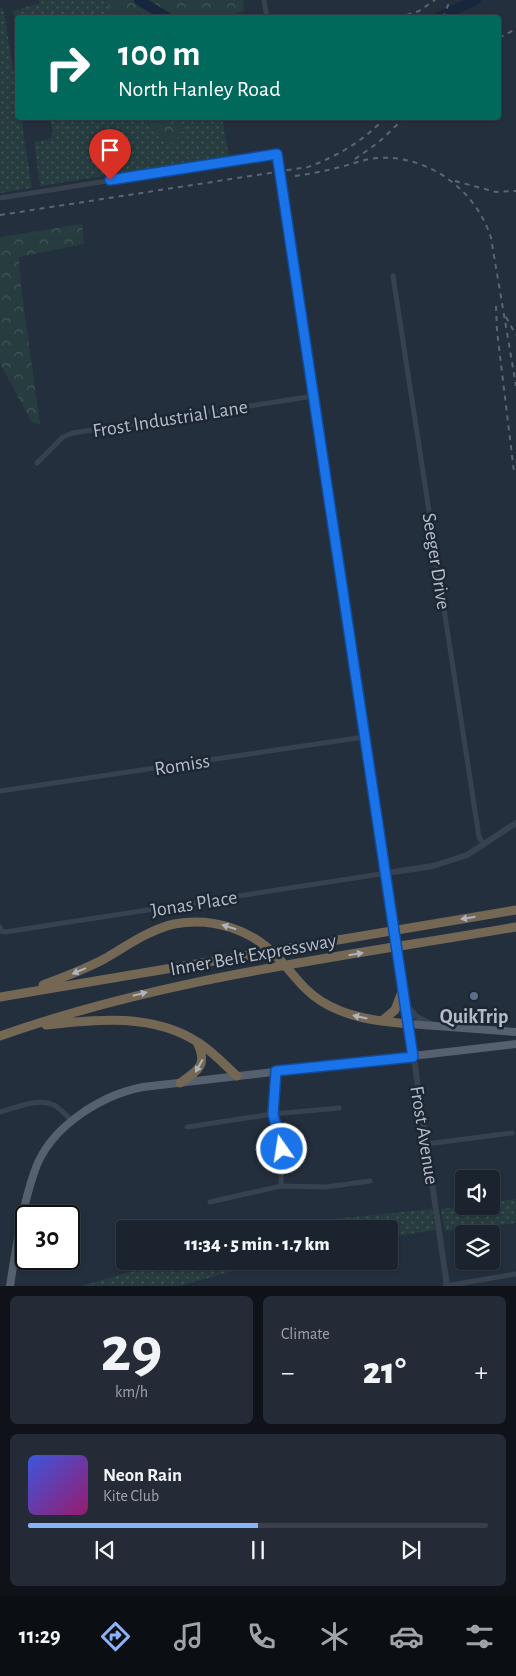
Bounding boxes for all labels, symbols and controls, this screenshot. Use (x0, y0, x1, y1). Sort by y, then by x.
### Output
icon: right (35, 35, 100, 100)
text: 100 m (118, 37, 201, 72)
text: North Hanley Road (118, 78, 281, 100)
pin (89, 129, 131, 180)
icon: arrive (96, 136, 124, 164)
street label: Frost Industrial Lane (91, 397, 249, 441)
street label: Seeger Drive (419, 511, 454, 611)
street label: Romiss (153, 751, 211, 779)
street label: Jonas Place (150, 887, 239, 921)
one-way arrow (460, 914, 476, 922)
one-way arrow (222, 923, 237, 931)
street label: Inner Belt Expressway (169, 930, 338, 979)
one-way arrow (348, 949, 364, 957)
one-way arrow (71, 967, 86, 975)
one-way arrow (132, 990, 147, 998)
marker: QuikTrip (468, 990, 480, 1002)
place label: QuikTrip (440, 1007, 508, 1028)
one-way arrow (352, 1013, 368, 1021)
one-way arrow (195, 1058, 203, 1073)
street label: Frost Avenue (406, 1084, 442, 1186)
position arrow (255, 1122, 307, 1174)
map controls (455, 1170, 500, 1270)
button: sound (455, 1170, 500, 1215)
speed limit sign: 30 (15, 1205, 80, 1270)
button: layers (455, 1225, 500, 1270)
text: 11:34 · 5 min · 1.7 km (184, 1235, 330, 1254)
text: 29 (100, 1318, 163, 1383)
text: Climate (281, 1326, 330, 1342)
text: 21° (363, 1353, 406, 1391)
text: − (281, 1359, 294, 1387)
text: + (475, 1359, 488, 1387)
text: km/h (115, 1384, 148, 1400)
text: Neon Rain (103, 1466, 182, 1485)
text: Kite Club (103, 1488, 159, 1504)
icon: previous (91, 1536, 119, 1564)
icon: pause (244, 1536, 272, 1564)
icon: next (397, 1536, 425, 1564)
icon: directions (98, 1619, 133, 1654)
icon: music (171, 1619, 206, 1654)
icon: phone (244, 1619, 279, 1654)
icon: climate (317, 1619, 352, 1654)
icon: car (389, 1619, 424, 1654)
icon: filters (462, 1619, 497, 1654)
text: 11:29 (19, 1625, 61, 1647)

